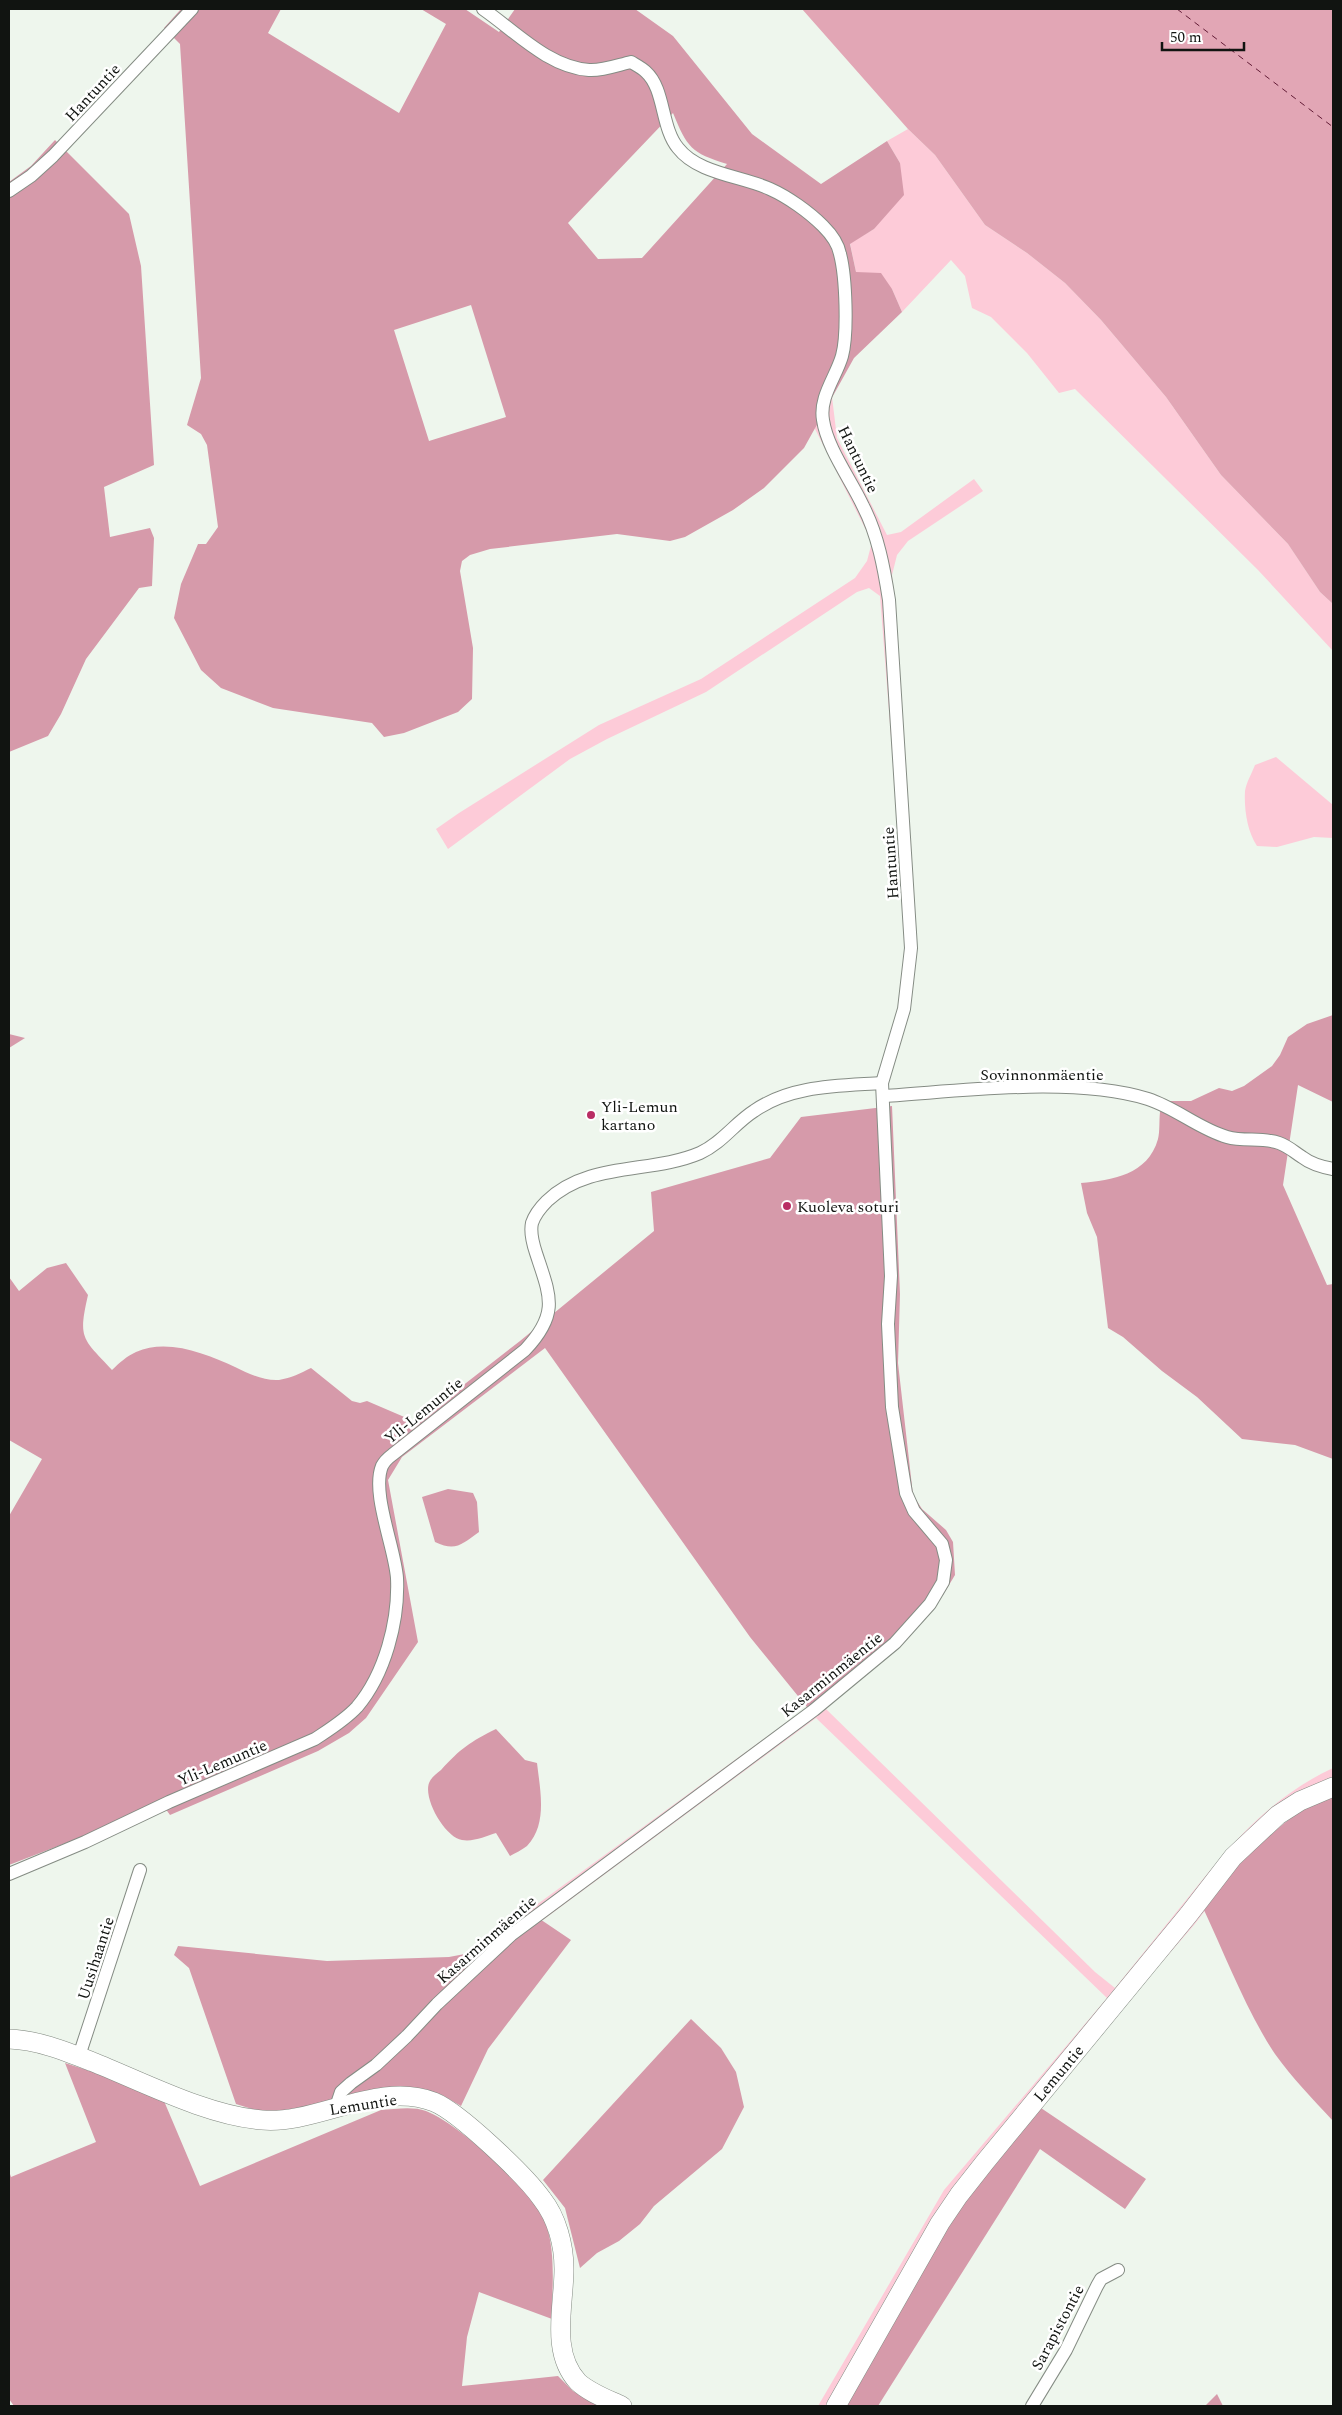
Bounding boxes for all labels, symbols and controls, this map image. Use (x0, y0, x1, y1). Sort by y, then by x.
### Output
scale bar (1162, 20, 1244, 52)
text: 50 m (1170, 26, 1202, 49)
street label: Hantuntie (59, 58, 126, 127)
street label: Hantuntie (831, 422, 885, 497)
street label: Hantuntie (876, 826, 905, 900)
street label: Sovinnonmäentie (980, 1063, 1104, 1087)
place label: Yli-Lemun kartano (601, 1095, 678, 1137)
marker: Yli-Lemun kartano (585, 1109, 597, 1121)
place label: Kuoleva soturi (797, 1195, 899, 1219)
marker: Kuoleva soturi (781, 1200, 793, 1212)
street label: Yli-Lemuntie (379, 1371, 468, 1450)
street label: Kasarminmäentie (775, 1626, 888, 1723)
street label: Yli-Lemuntie (174, 1733, 271, 1793)
street label: Kasarminmäentie (432, 1890, 542, 1990)
street label: Uusihaantie (71, 1914, 121, 2003)
street label: Lemuntie (1028, 2040, 1090, 2108)
street label: Lemuntie (328, 2088, 399, 2122)
street label: Sarapistontie (1025, 2280, 1091, 2375)

